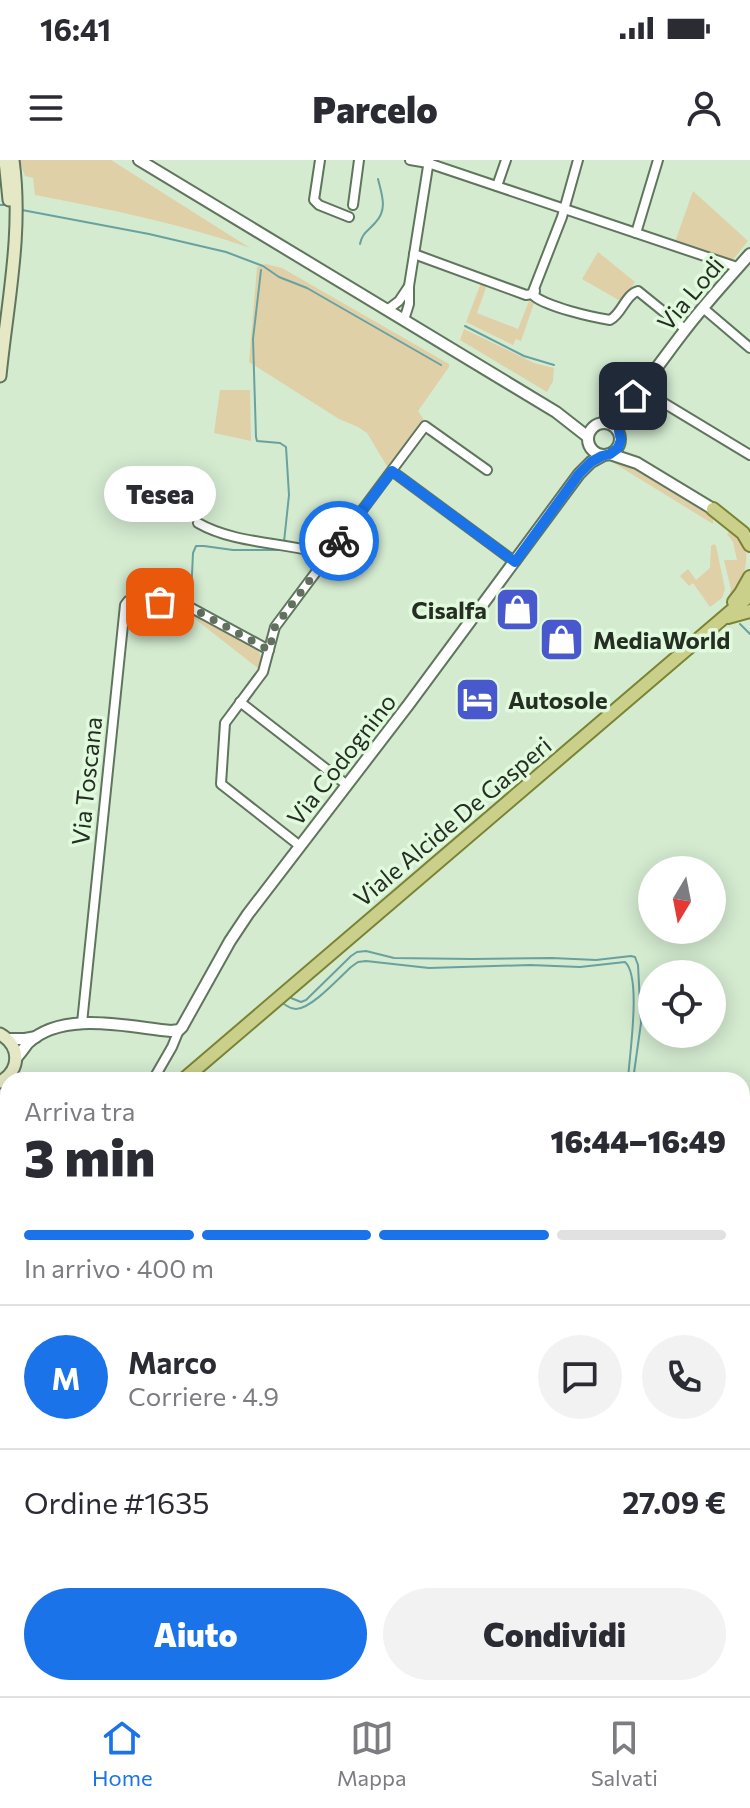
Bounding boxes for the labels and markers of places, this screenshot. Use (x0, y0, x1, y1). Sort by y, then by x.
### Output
pin (599, 362, 667, 430)
callout: Tesea (104, 466, 216, 522)
pin (126, 568, 194, 636)
shop icon: Cisalfa (494, 585, 542, 633)
place label: Cisalfa (411, 595, 487, 624)
shop icon: MediaWorld (538, 615, 586, 663)
place label: MediaWorld (593, 625, 730, 654)
hotel icon: Autosole (453, 675, 501, 723)
place label: Autosole (508, 685, 608, 714)

